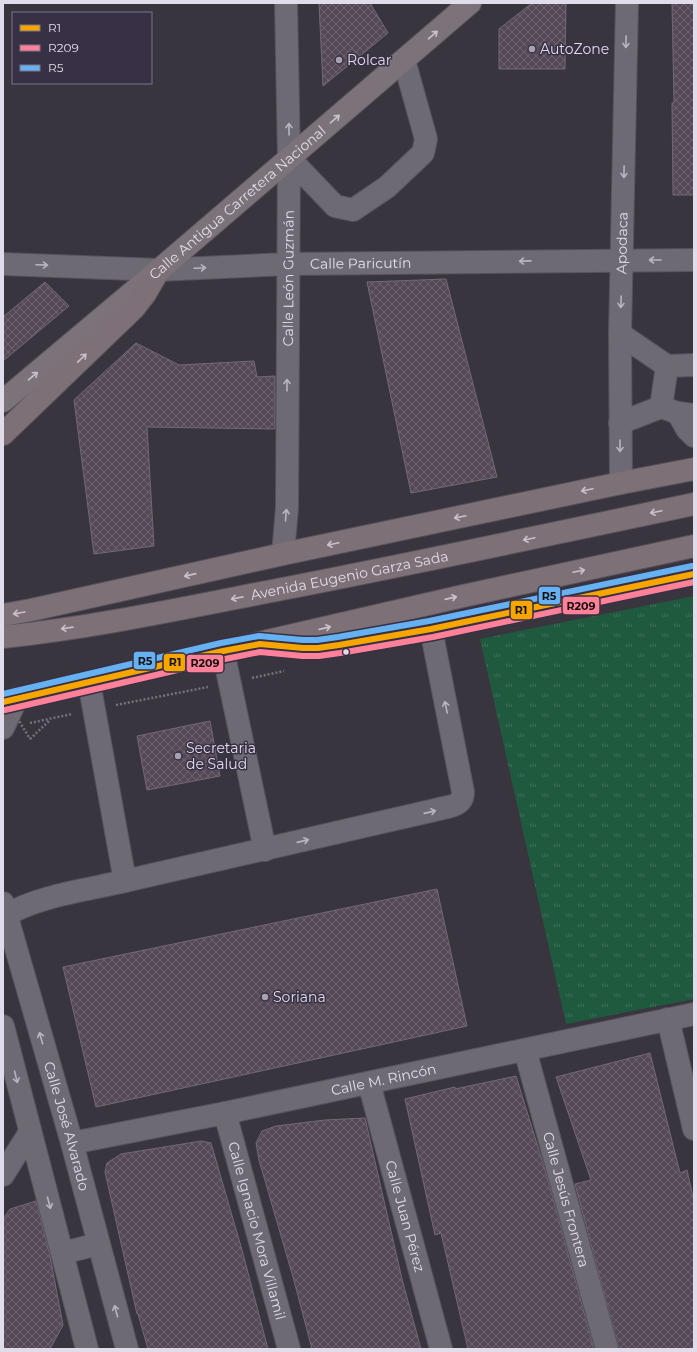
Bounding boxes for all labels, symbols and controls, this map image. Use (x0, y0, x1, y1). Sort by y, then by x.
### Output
legend (12, 12, 152, 84)
text: R1 (48, 20, 61, 35)
one-way arrow (428, 30, 439, 39)
one-way arrow (622, 35, 630, 48)
text: R209 (48, 40, 79, 55)
place label: AutoZone (540, 40, 609, 58)
marker: AutoZone (527, 44, 537, 54)
place label: Rolcar (347, 51, 392, 69)
marker: Rolcar (334, 55, 344, 65)
text: R5 (48, 60, 64, 75)
one-way arrow (329, 115, 340, 124)
street label: Calle Antigua Carretera Nacional (145, 122, 330, 284)
one-way arrow (285, 123, 292, 136)
one-way arrow (620, 165, 628, 178)
street label: Calle León Guzmán (279, 210, 298, 346)
street label: Apodaca (612, 212, 632, 274)
street label: Calle Paricutín (310, 254, 412, 273)
one-way arrow (649, 256, 662, 264)
one-way arrow (519, 257, 532, 265)
one-way arrow (35, 262, 48, 269)
one-way arrow (193, 264, 206, 272)
one-way arrow (617, 295, 625, 308)
one-way arrow (77, 353, 87, 363)
one-way arrow (28, 371, 38, 380)
one-way arrow (284, 379, 291, 392)
one-way arrow (616, 439, 624, 452)
one-way arrow (581, 487, 594, 495)
one-way arrow (650, 508, 663, 516)
one-way arrow (283, 509, 290, 522)
one-way arrow (454, 514, 467, 522)
one-way arrow (523, 536, 536, 544)
one-way arrow (326, 540, 339, 548)
street label: Avenida Eugenio Garza Sada (249, 547, 450, 604)
one-way arrow (572, 566, 585, 574)
one-way arrow (184, 571, 197, 579)
line badge: R5 (538, 586, 561, 605)
text: R5 (542, 589, 557, 603)
one-way arrow (231, 594, 244, 602)
one-way arrow (445, 594, 458, 602)
line badge: R209 (562, 596, 600, 615)
text: R209 (566, 599, 596, 613)
line badge: R1 (510, 600, 533, 620)
text: R1 (515, 603, 527, 617)
one-way arrow (13, 609, 26, 617)
one-way arrow (61, 624, 74, 632)
one-way arrow (318, 624, 331, 632)
unlabelled marker (341, 647, 351, 657)
line badge: R5 (133, 651, 156, 670)
line badge: R1 (163, 653, 186, 672)
text: R5 (138, 654, 153, 668)
line badge: R209 (186, 654, 224, 673)
text: R1 (169, 655, 181, 669)
text: R209 (190, 656, 220, 670)
one-way arrow (442, 701, 450, 714)
place label: Secretaria de Salud (186, 739, 256, 773)
marker: Secretaria de Salud (173, 751, 183, 761)
one-way arrow (423, 807, 436, 815)
one-way arrow (296, 837, 309, 845)
place label: Soriana (273, 988, 326, 1006)
marker: Soriana (260, 992, 270, 1002)
one-way arrow (37, 1031, 44, 1044)
street label: Calle José Alvarado (40, 1059, 93, 1193)
street label: Calle M. Rincón (329, 1060, 438, 1099)
one-way arrow (13, 1070, 20, 1083)
street label: Calle Jesús Frontera (539, 1130, 593, 1269)
street label: Calle Ignacio Mora Villamil (224, 1140, 290, 1322)
street label: Calle Juan Pérez (381, 1158, 429, 1274)
one-way arrow (46, 1196, 53, 1209)
one-way arrow (112, 1305, 120, 1318)

